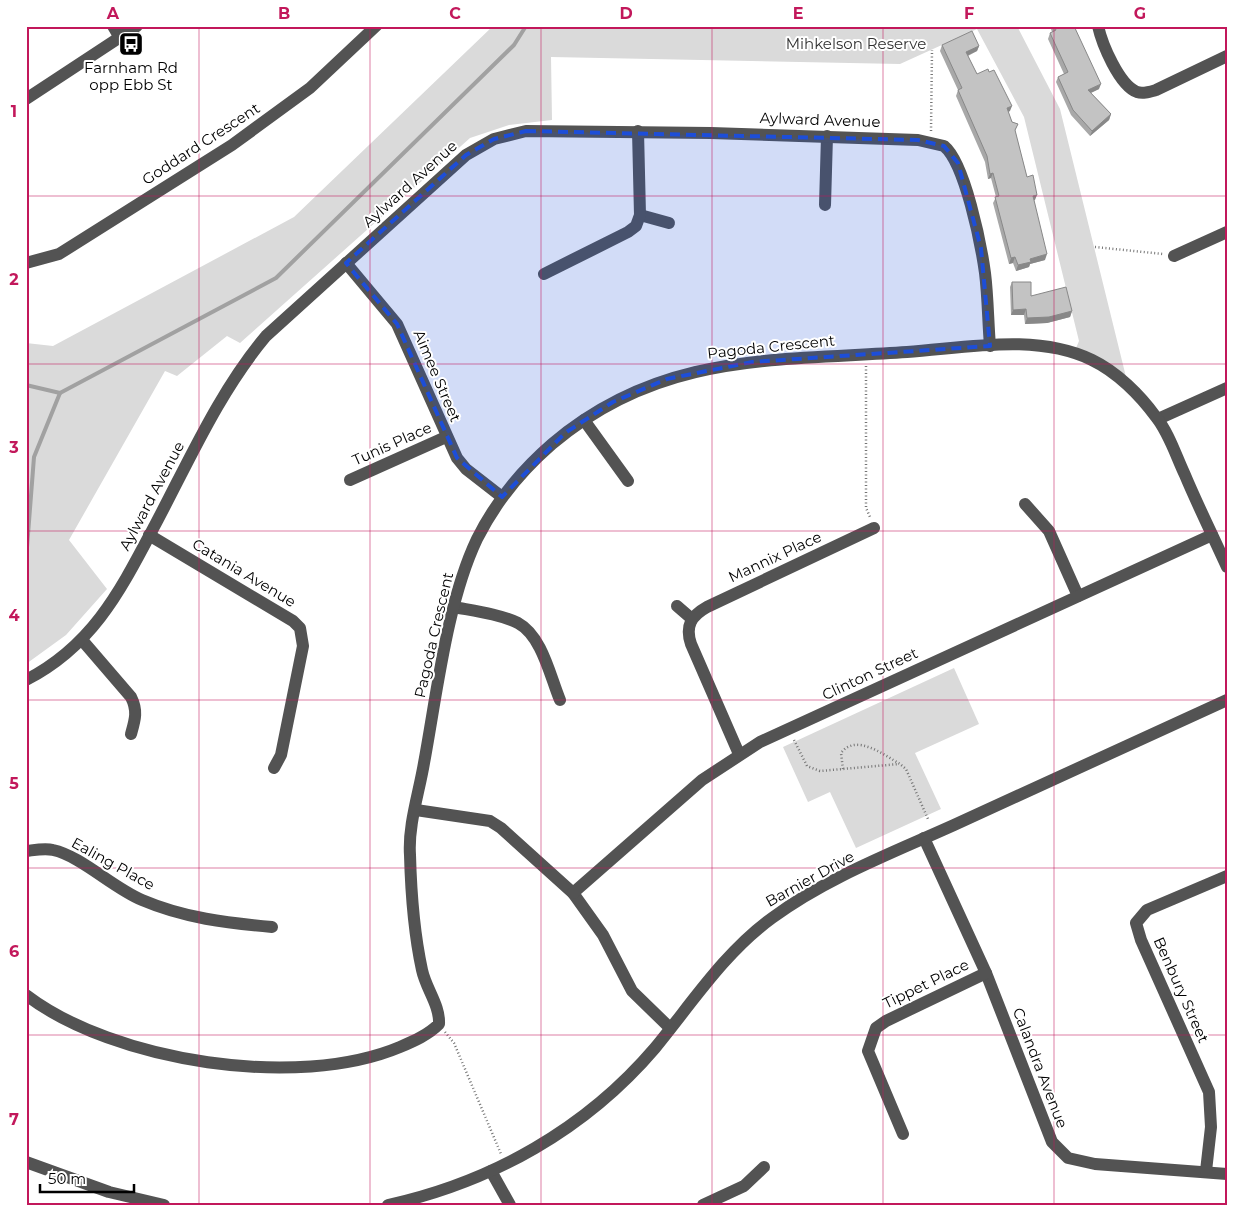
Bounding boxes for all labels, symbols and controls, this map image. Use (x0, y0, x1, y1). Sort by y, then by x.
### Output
text: A (106, 4, 120, 23)
text: B (278, 4, 290, 23)
text: C (449, 4, 461, 23)
text: D (619, 4, 633, 23)
text: E (793, 4, 803, 23)
text: F (964, 4, 974, 23)
text: G (1134, 4, 1146, 23)
bus stop icon: Farnham Rd opp Ebb St (118, 31, 144, 57)
park label: Mihkelson Reserve (786, 34, 926, 53)
place label: Farnham Rd opp Ebb St (84, 58, 178, 94)
street label: Goddard Crescent (138, 98, 263, 189)
text: 1 (11, 102, 17, 121)
street label: Aylward Avenue (759, 108, 881, 131)
street label: Aylward Avenue (358, 136, 461, 231)
text: 2 (9, 270, 19, 289)
street label: Aimee Street (410, 327, 465, 425)
street label: Pagoda Crescent (706, 330, 836, 363)
street label: Tunis Place (349, 418, 434, 469)
text: 3 (8, 438, 19, 457)
street label: Aylward Avenue (115, 438, 188, 554)
street label: Mannix Place (725, 527, 824, 586)
street label: Catania Avenue (189, 534, 300, 611)
street label: Pagoda Crescent (410, 570, 457, 700)
text: 4 (8, 606, 20, 625)
street label: Clinton Street (819, 643, 921, 704)
text: 5 (9, 774, 19, 793)
street label: Ealing Place (68, 833, 158, 894)
street label: Barnier Drive (762, 846, 857, 911)
street label: Benbury Street (1150, 934, 1213, 1046)
text: 6 (9, 942, 19, 961)
street label: Tippet Place (880, 955, 972, 1012)
street label: Calandra Avenue (1009, 1005, 1072, 1131)
text: 7 (9, 1110, 19, 1129)
scale bar (40, 1161, 134, 1193)
text: 50 m (48, 1169, 86, 1188)

